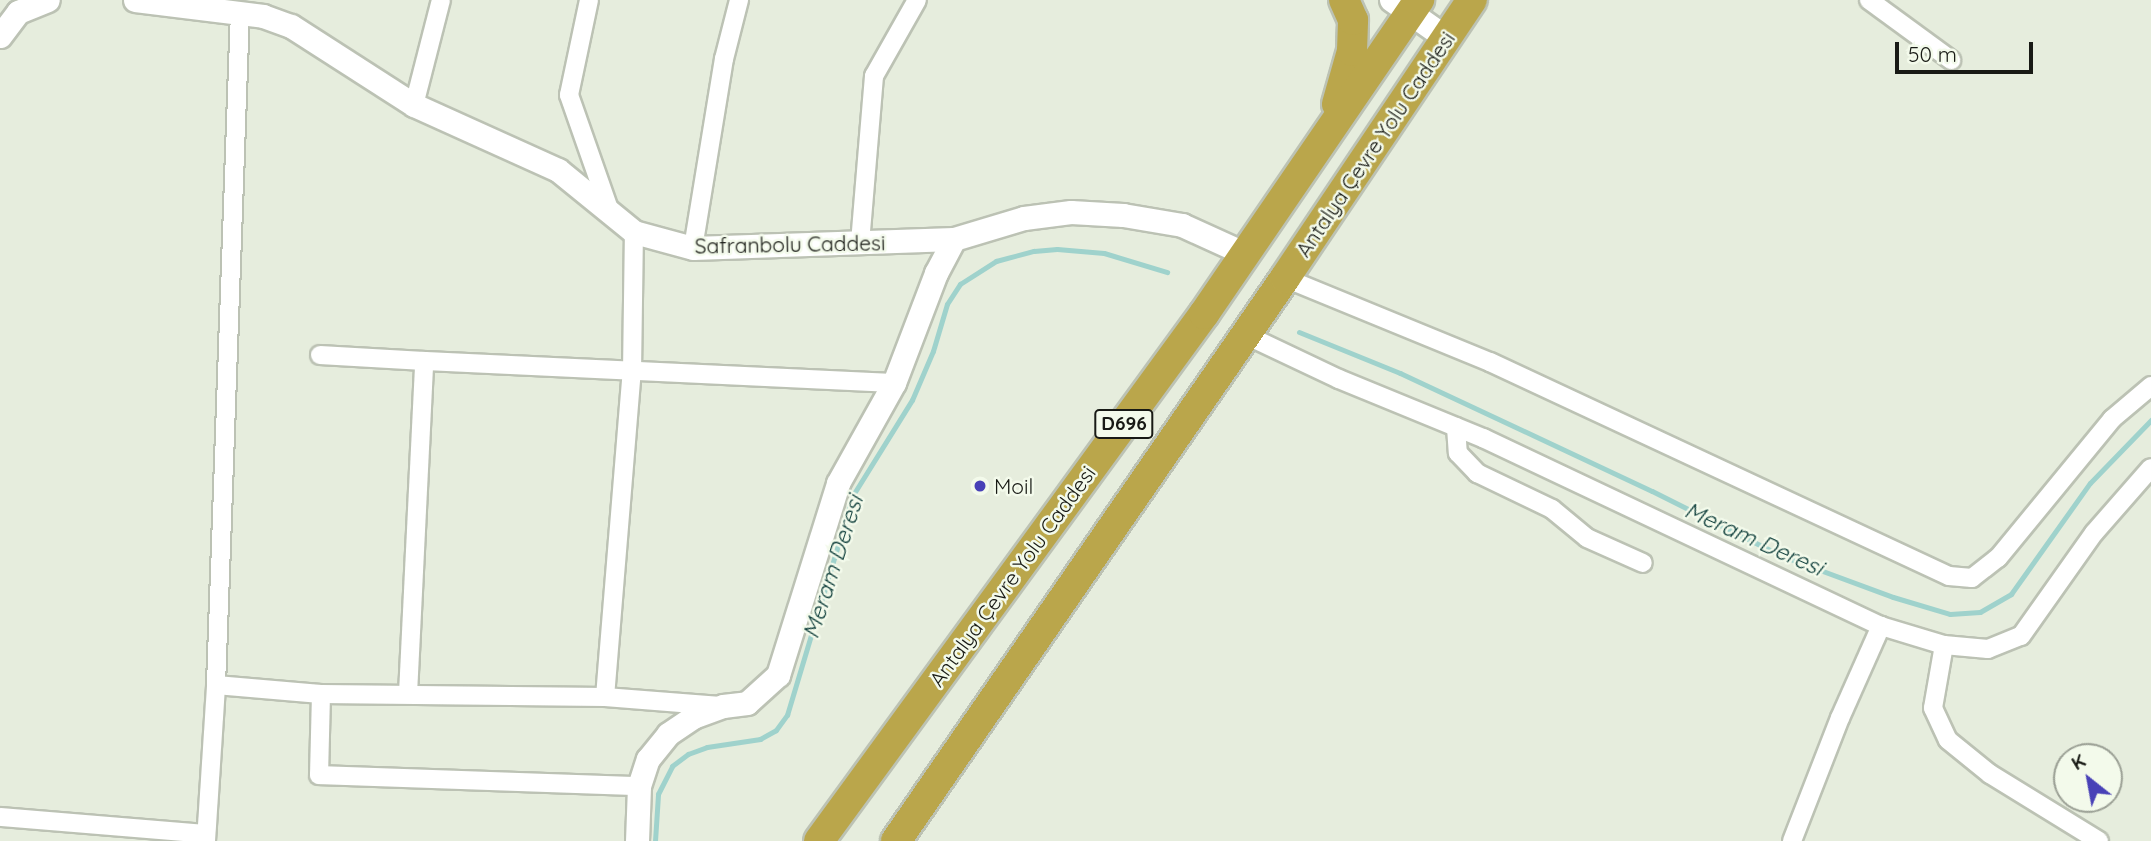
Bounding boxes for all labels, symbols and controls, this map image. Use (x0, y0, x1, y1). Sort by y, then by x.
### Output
street label: Antalya Çevre Yolu Caddesi (1290, 27, 1460, 261)
scale bar (1899, 28, 2037, 72)
text: 50 m (1908, 41, 1957, 67)
street label: Safranbolu Caddesi (694, 230, 886, 258)
road number: D696 (1094, 408, 1154, 440)
street label: Antalya Çevre Yolu Caddesi (924, 461, 1100, 691)
place label: Moil (994, 473, 1033, 499)
marker: Moil (972, 478, 988, 494)
water label: Meram Deresi (797, 492, 869, 642)
water label: Meram Deresi (1681, 496, 1827, 582)
north arrow (2053, 743, 2123, 813)
text: K (2067, 748, 2090, 775)

